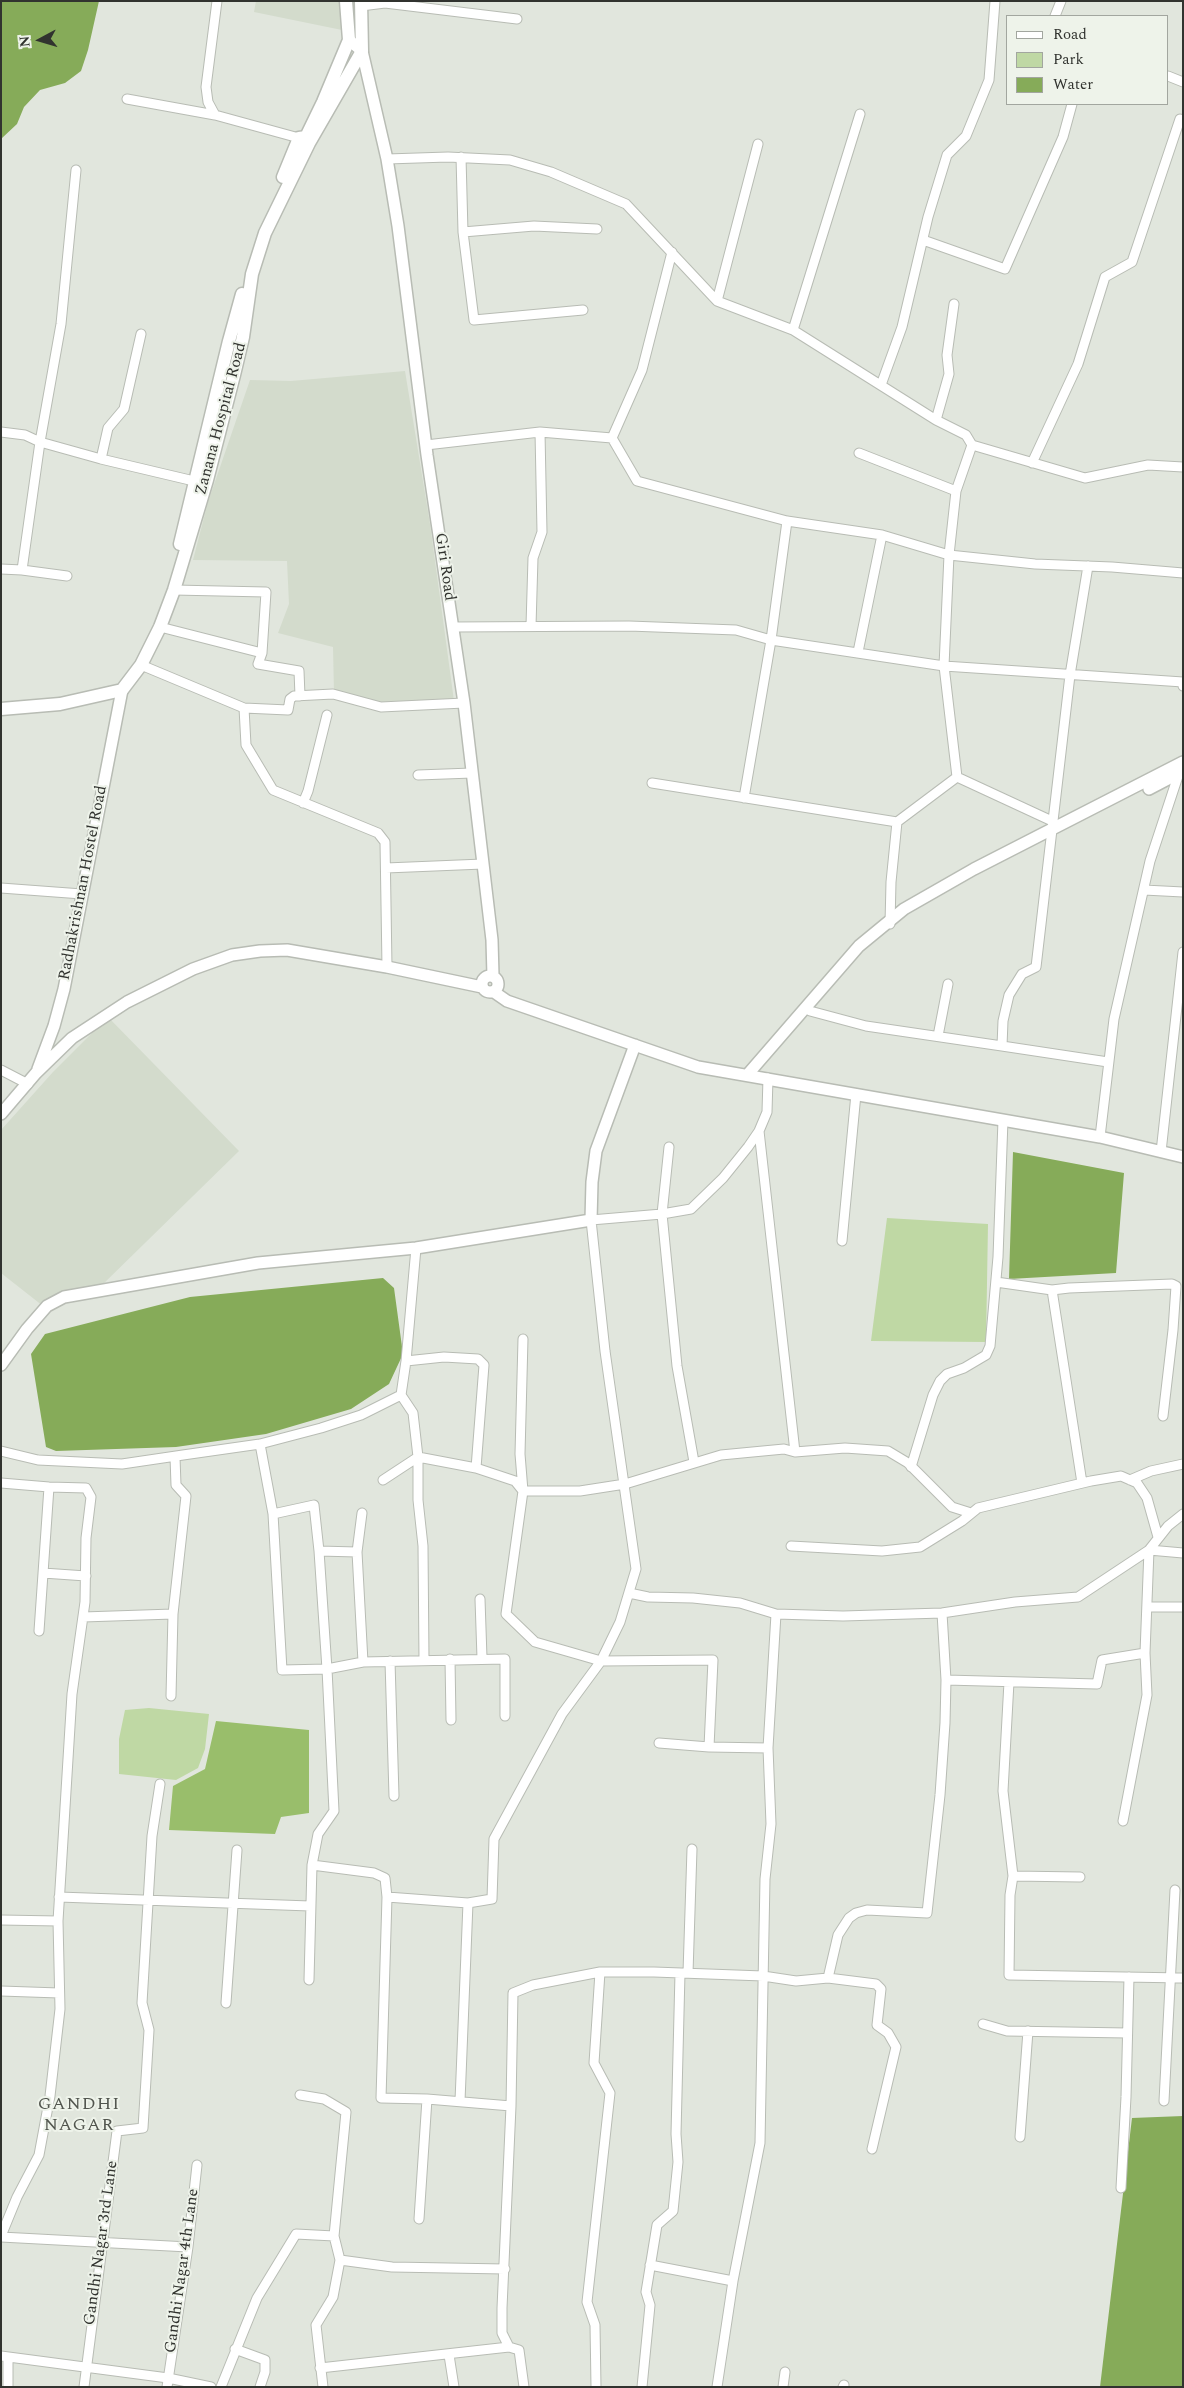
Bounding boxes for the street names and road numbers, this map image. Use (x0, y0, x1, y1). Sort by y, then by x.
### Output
street label: Zanana Hospital Road (192, 341, 252, 497)
street label: Giri Road (430, 532, 458, 602)
street label: Radhakrishnan Hostel Road (56, 784, 112, 982)
street label: Gandhi Nagar 3rd Lane (81, 2159, 123, 2327)
street label: Gandhi Nagar 4th Lane (162, 2188, 204, 2354)

